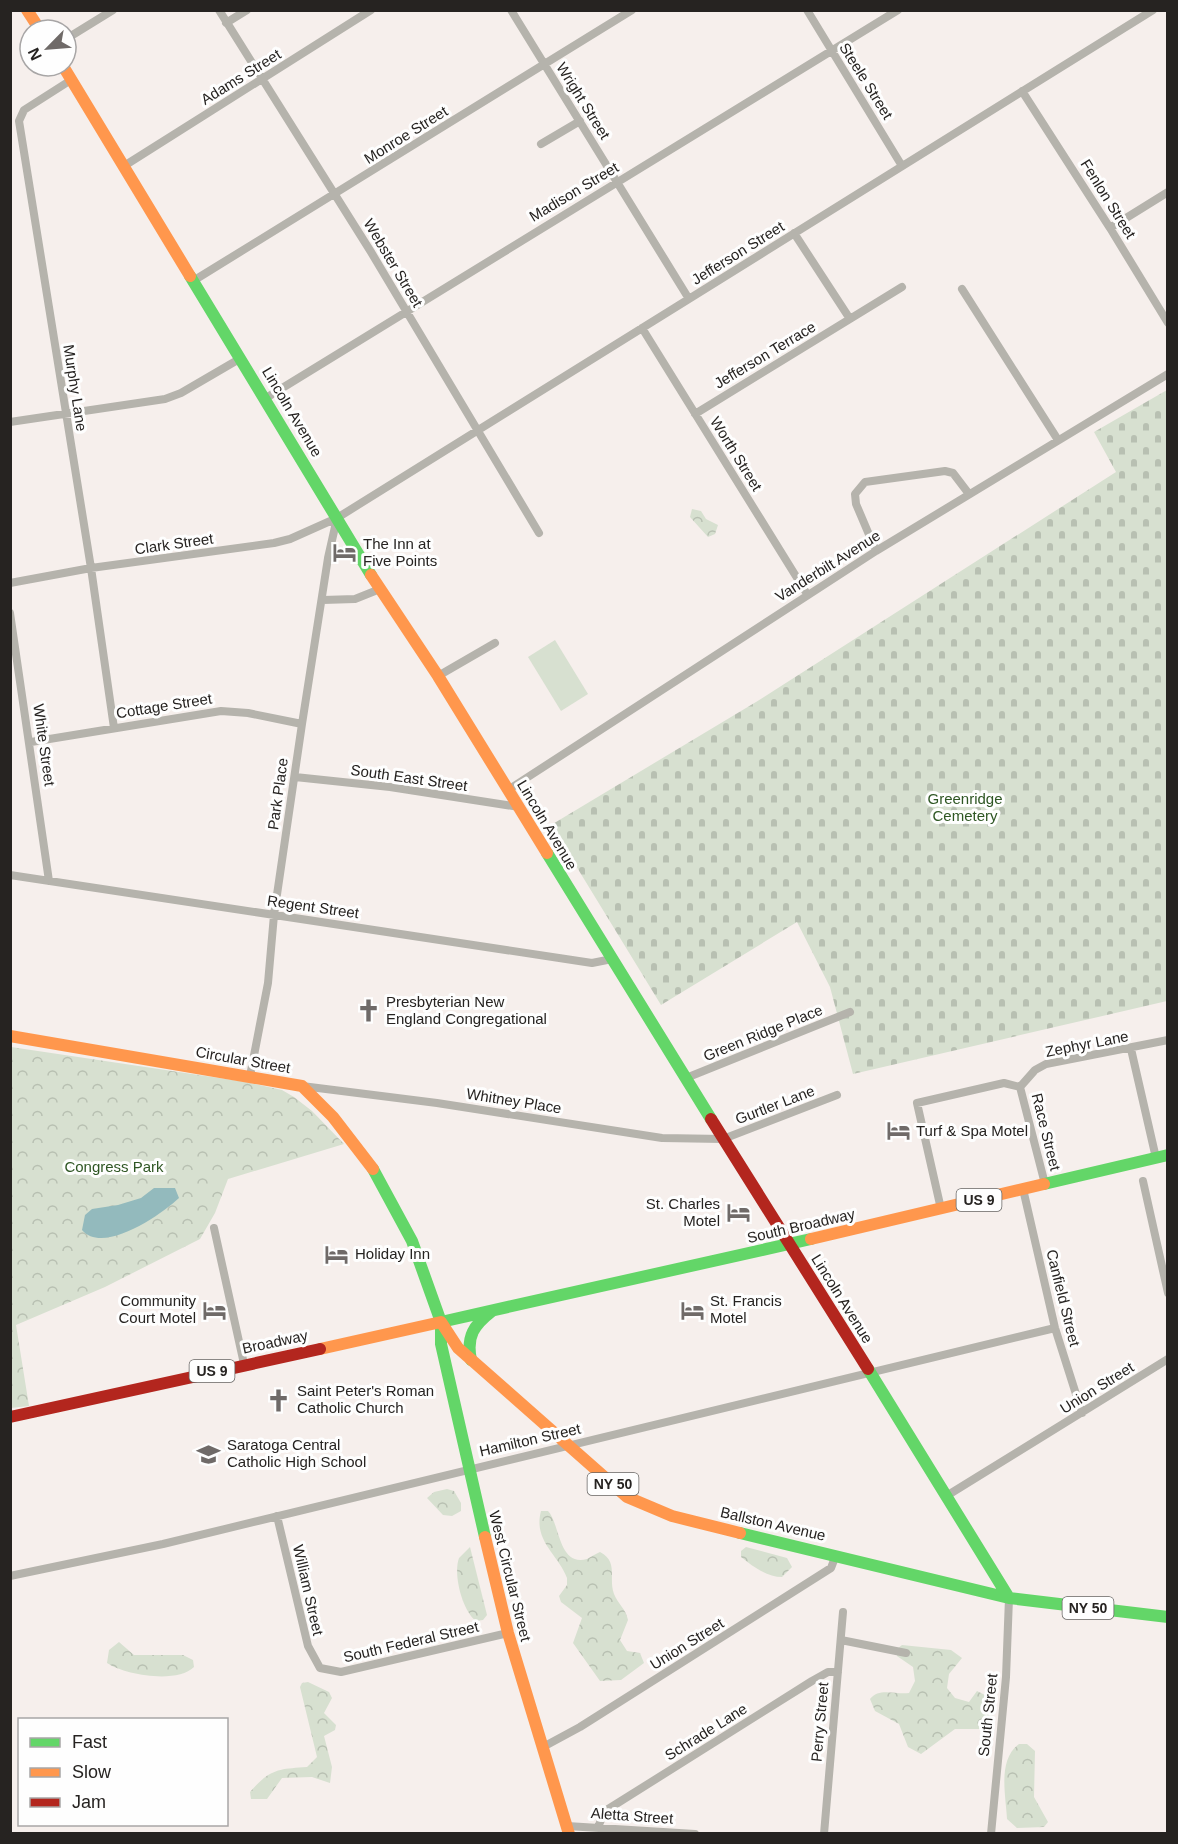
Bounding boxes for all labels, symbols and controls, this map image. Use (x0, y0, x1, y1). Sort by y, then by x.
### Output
north arrow (18, 18, 78, 78)
street label: Steele Street (836, 39, 897, 123)
text: N (25, 45, 45, 63)
street label: Adams Street (198, 45, 284, 108)
street label: Wright Street (553, 59, 614, 143)
street label: Monroe Street (361, 102, 451, 167)
street label: Fenlon Street (1077, 156, 1140, 242)
street label: Madison Street (526, 158, 622, 225)
street label: Webster Street (360, 216, 427, 311)
street label: Jefferson Street (688, 217, 788, 288)
street label: Jefferson Terrace (711, 318, 819, 392)
street label: Murphy Lane (60, 343, 91, 432)
street label: Lincoln Avenue (259, 364, 326, 460)
street label: Worth Street (707, 414, 766, 495)
street label: Vanderbilt Avenue (772, 526, 883, 605)
street label: Clark Street (134, 529, 215, 557)
place label: The Inn at Five Points (363, 535, 437, 569)
hotel icon: The Inn at Five Points (332, 540, 358, 566)
street label: Cottage Street (115, 689, 214, 721)
street label: White Street (30, 703, 59, 788)
street label: Park Place (264, 757, 291, 831)
street label: South East Street (350, 761, 469, 794)
street label: Lincoln Avenue (514, 777, 581, 873)
park label: Greenridge Cemetery (927, 790, 1003, 824)
street label: Regent Street (266, 892, 361, 921)
place label: Presbyterian New England Congregational (386, 993, 547, 1027)
church icon: Presbyterian New England Congregational (355, 998, 381, 1024)
street label: Green Ridge Place (701, 1001, 825, 1064)
street label: Zephyr Lane (1044, 1027, 1130, 1060)
street label: Circular Street (194, 1043, 293, 1076)
street label: Gurtler Lane (733, 1082, 817, 1127)
street label: Whitney Place (465, 1085, 563, 1116)
street label: Race Street (1029, 1091, 1065, 1173)
hotel icon: Turf & Spa Motel (885, 1118, 911, 1144)
place label: Turf & Spa Motel (916, 1122, 1028, 1139)
park label: Congress Park (64, 1158, 164, 1175)
road number: US 9 (956, 1189, 1002, 1211)
place label: St. Charles Motel (646, 1195, 720, 1229)
hotel icon: St. Charles Motel (725, 1200, 751, 1226)
street label: South Broadway (745, 1205, 857, 1246)
hotel icon: Holiday Inn (324, 1241, 350, 1267)
place label: Holiday Inn (355, 1245, 430, 1262)
street label: Canfield Street (1043, 1248, 1084, 1349)
street label: Lincoln Avenue (808, 1251, 877, 1346)
place label: Community Court Motel (118, 1292, 196, 1326)
place label: St. Francis Motel (710, 1292, 782, 1326)
hotel icon: Community Court Motel (201, 1297, 227, 1323)
hotel icon: St. Francis Motel (679, 1297, 705, 1323)
street label: Broadway (241, 1326, 310, 1357)
street label: Union Street (1057, 1358, 1137, 1417)
road number: US 9 (190, 1360, 234, 1382)
place label: Saint Peter's Roman Catholic Church (297, 1382, 434, 1416)
church icon: Saint Peter's Roman Catholic Church (266, 1387, 292, 1413)
street label: Hamilton Street (478, 1419, 583, 1459)
place label: Saratoga Central Catholic High School (227, 1436, 366, 1470)
school or university icon: Saratoga Central Catholic High School (196, 1441, 222, 1467)
road number: NY 50 (588, 1473, 638, 1495)
street label: Ballston Avenue (719, 1503, 827, 1544)
street label: West Circular Street (486, 1509, 535, 1644)
street label: William Street (290, 1543, 327, 1638)
road number: NY 50 (1062, 1597, 1114, 1619)
street label: Union Street (647, 1614, 727, 1673)
street label: South Federal Street (342, 1617, 481, 1665)
street label: South Street (975, 1672, 1000, 1757)
street label: Perry Street (808, 1681, 832, 1763)
street label: Schrade Lane (662, 1700, 750, 1764)
legend (18, 1718, 228, 1826)
text: Fast (72, 1732, 107, 1752)
text: Slow (72, 1762, 112, 1782)
text: Jam (72, 1792, 106, 1812)
street label: Aletta Street (590, 1804, 675, 1827)

